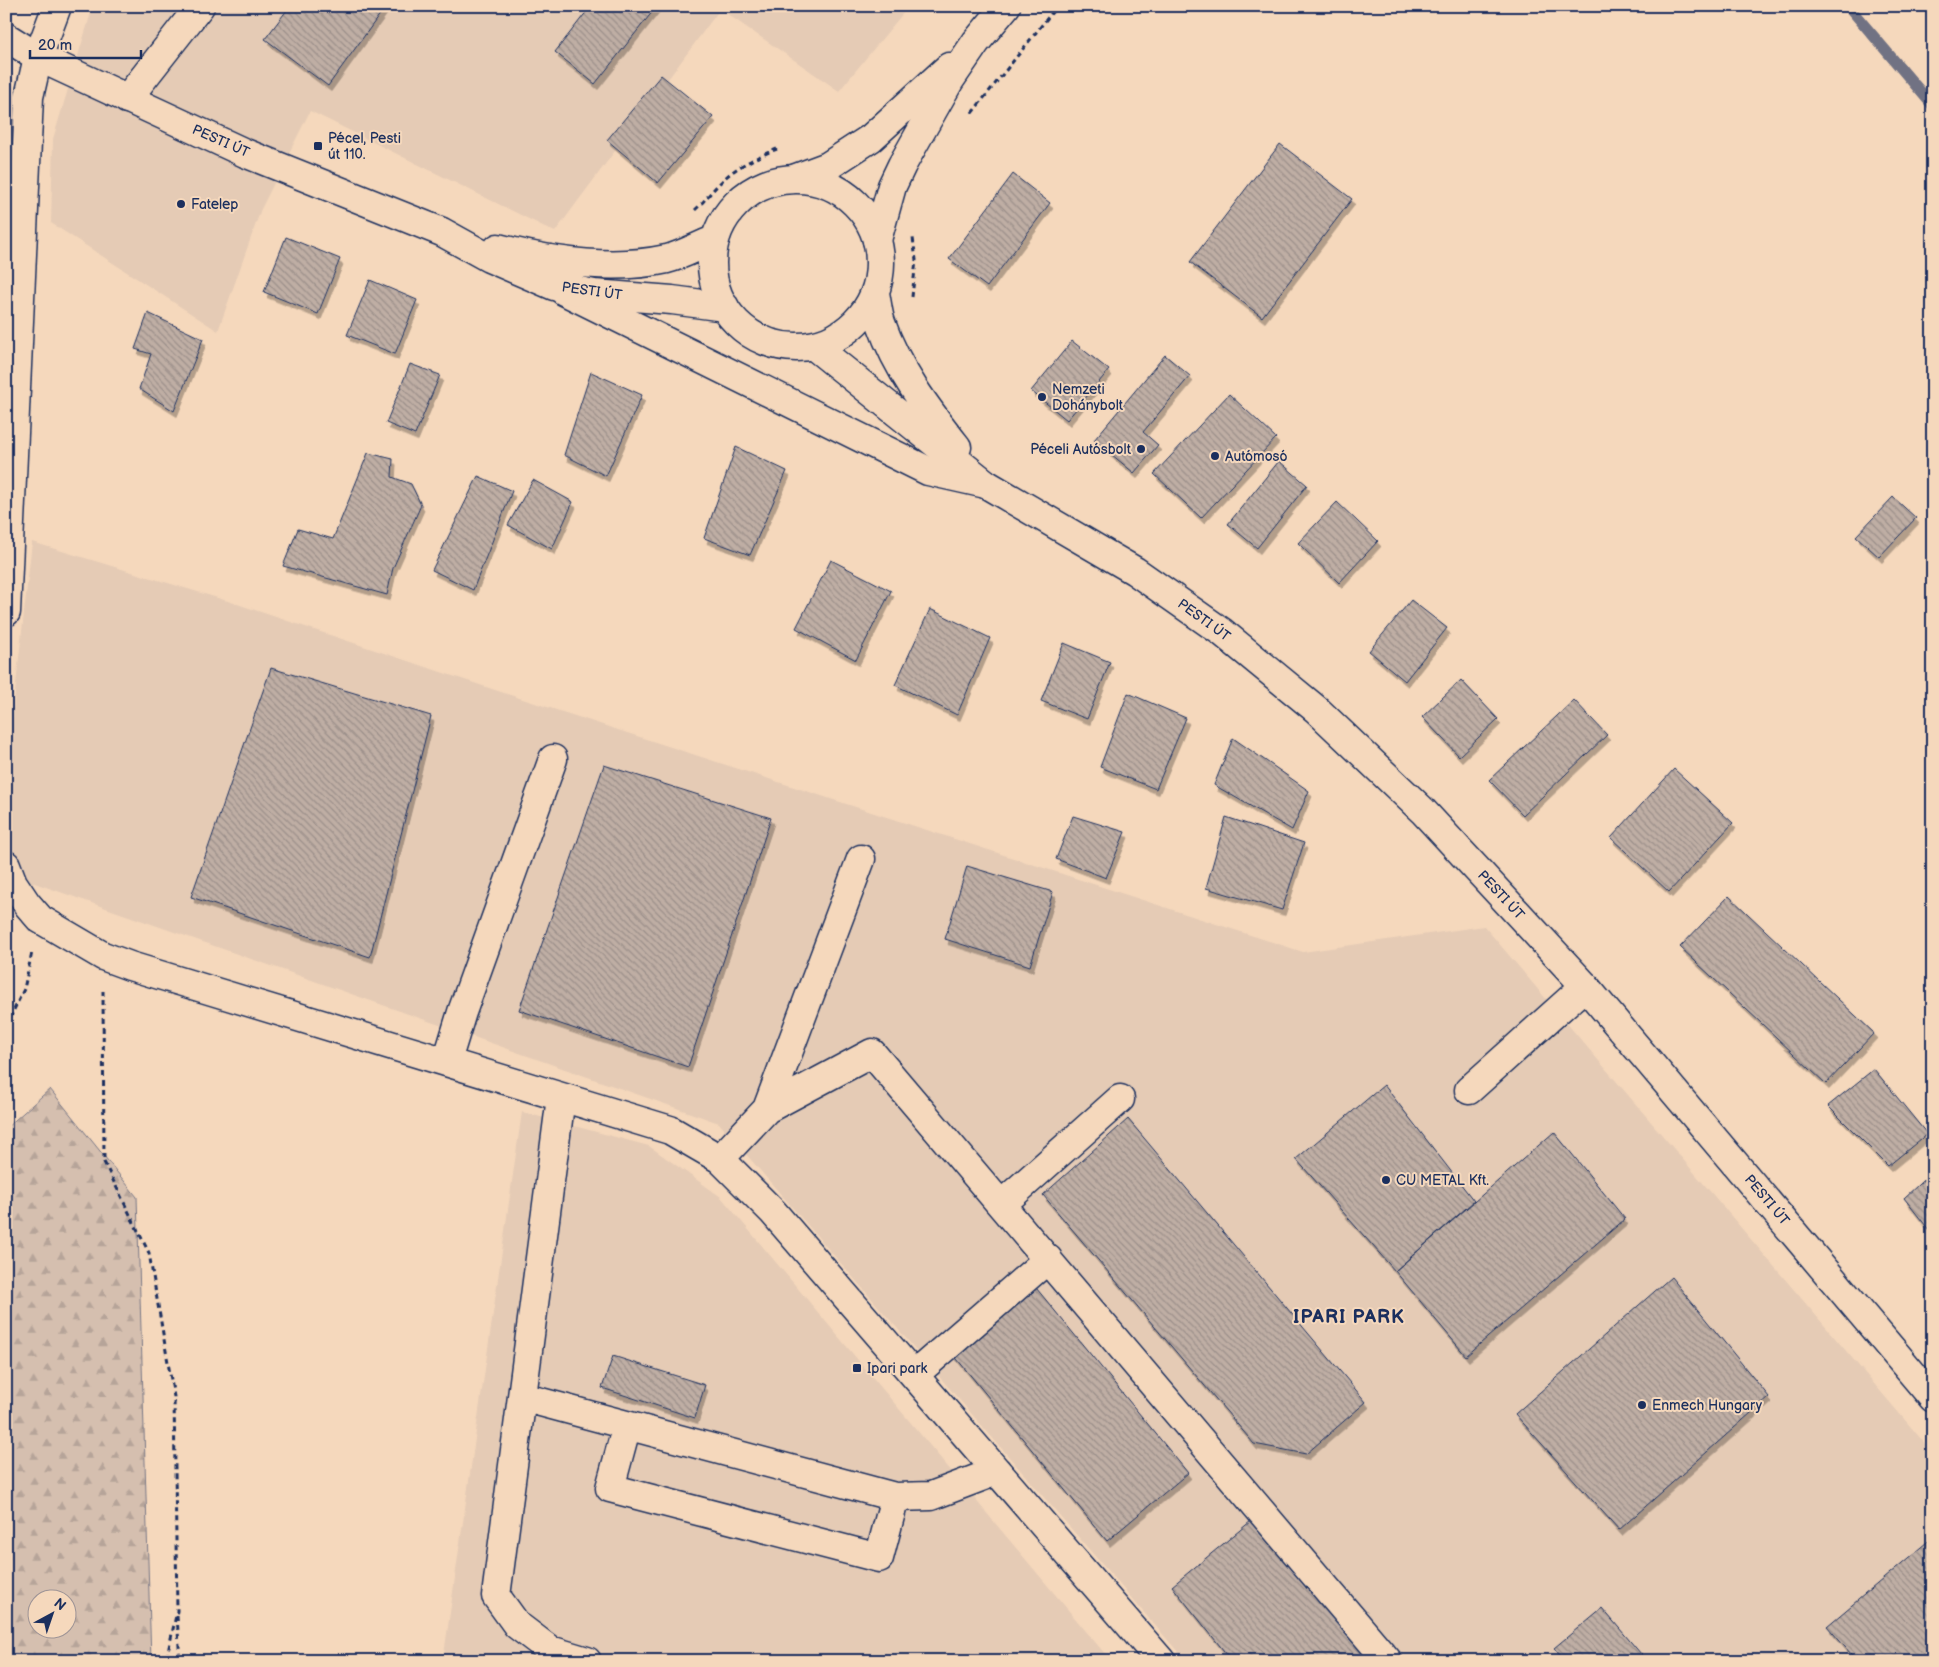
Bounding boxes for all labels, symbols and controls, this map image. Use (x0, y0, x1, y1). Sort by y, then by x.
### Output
scale bar (30, 28, 141, 60)
text: 20 m (38, 36, 72, 55)
street label: PESTI ÚT (190, 120, 253, 161)
place label: Pécel, Pesti út 110. (328, 130, 401, 163)
marker: Pécel, Pesti út 110. (312, 140, 324, 152)
place label: Fatelep (191, 196, 238, 213)
marker: Fatelep (175, 198, 187, 210)
street label: PESTI ÚT (561, 277, 624, 304)
place label: Nemzeti Dohánybolt (1052, 381, 1124, 414)
marker: Nemzeti Dohánybolt (1036, 391, 1048, 403)
place label: Péceli Autósbolt (1030, 441, 1132, 458)
marker: Péceli Autósbolt (1135, 443, 1147, 455)
place label: Autómosó (1225, 448, 1288, 465)
marker: Autómosó (1209, 450, 1221, 462)
street label: PESTI ÚT (1174, 594, 1235, 645)
street label: PESTI ÚT (1474, 866, 1529, 924)
street label: PESTI ÚT (1741, 1171, 1794, 1229)
place label: CU METAL Kft. (1396, 1172, 1489, 1189)
marker: CU METAL Kft. (1380, 1174, 1392, 1186)
district label: IPARI PARK (1293, 1306, 1405, 1329)
place label: Ipari park (867, 1360, 928, 1377)
marker: Ipari park (851, 1362, 863, 1374)
place label: Enmech Hungary (1652, 1397, 1763, 1414)
marker: Enmech Hungary (1636, 1399, 1648, 1411)
north arrow (28, 1590, 78, 1640)
text: N (51, 1595, 70, 1614)

